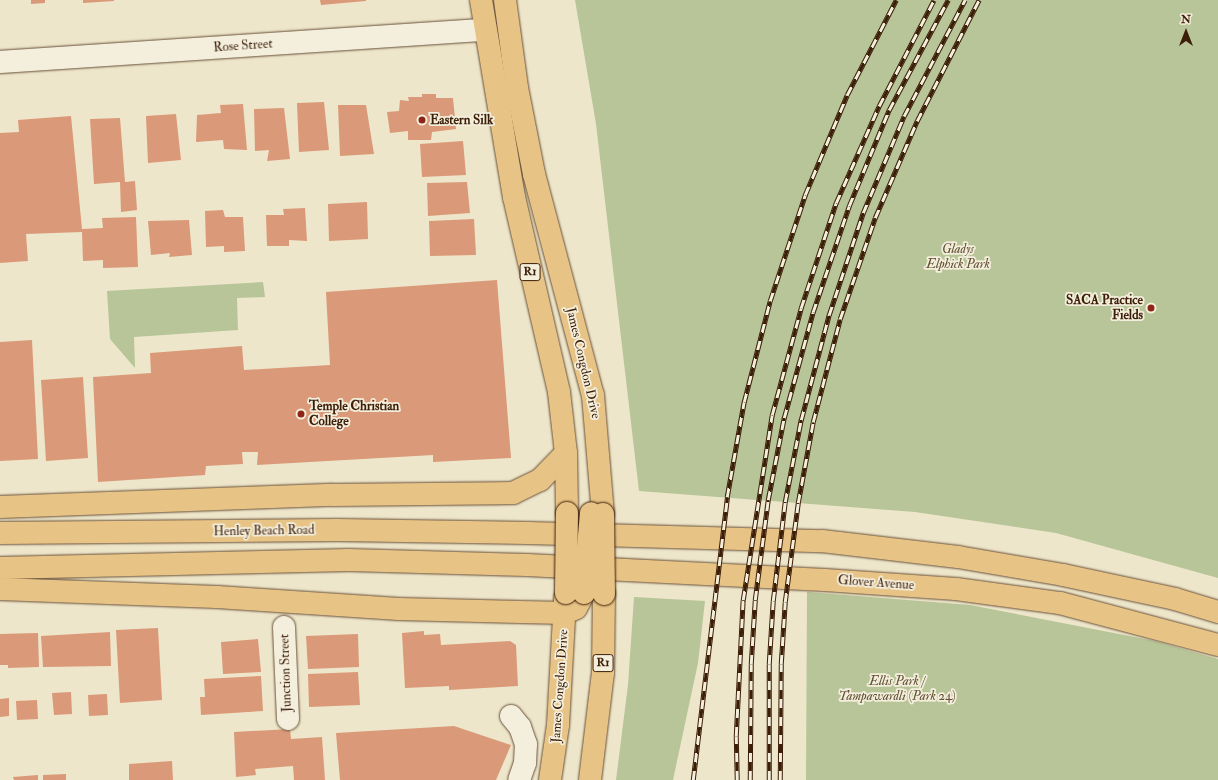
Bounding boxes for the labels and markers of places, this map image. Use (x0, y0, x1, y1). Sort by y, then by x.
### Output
place label: Eastern Silk (430, 112, 493, 128)
marker: Eastern Silk (417, 115, 427, 125)
place label: SACA Practice Fields (1066, 293, 1143, 324)
marker: SACA Practice Fields (1146, 303, 1156, 313)
place label: Temple Christian College (309, 399, 399, 430)
marker: Temple Christian College (296, 409, 306, 419)

